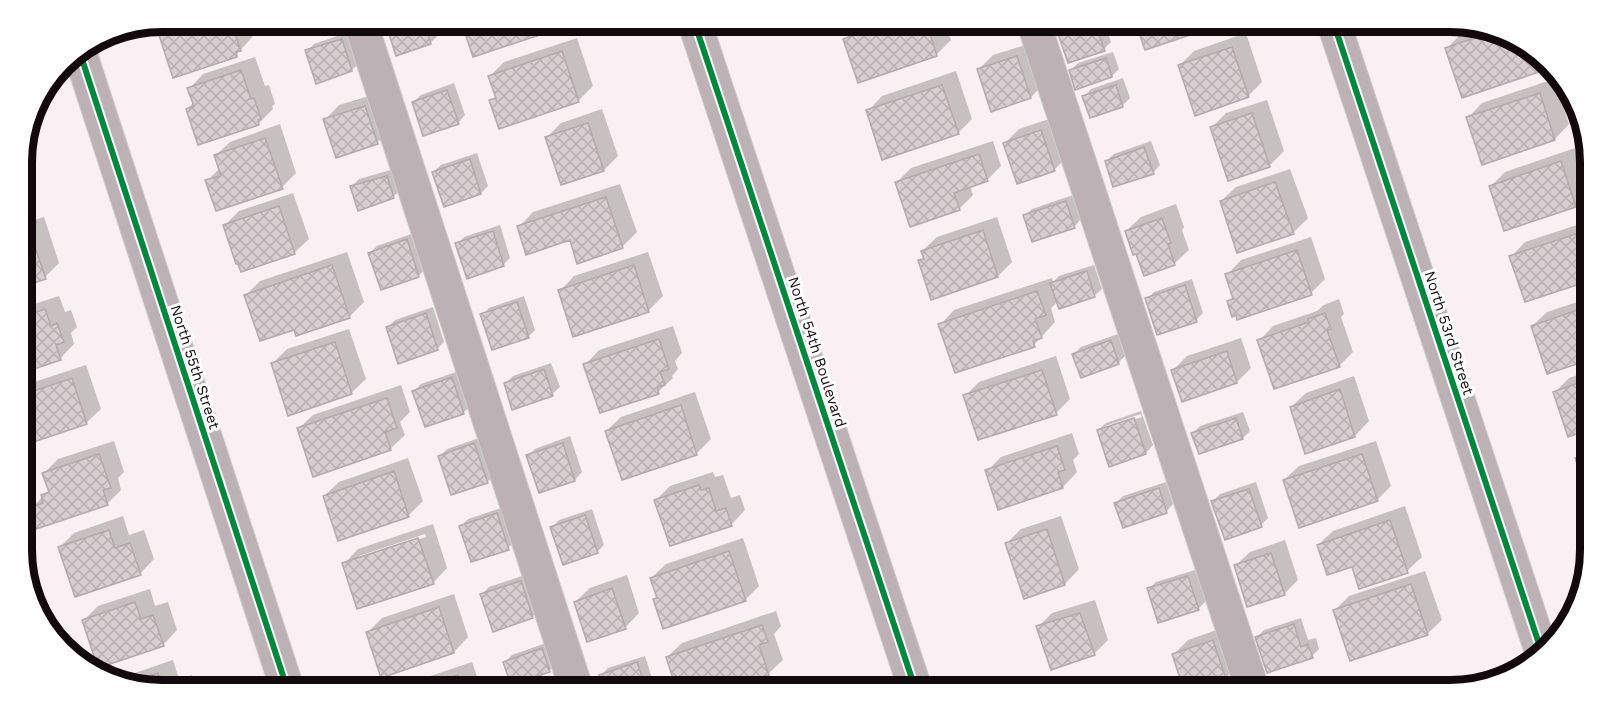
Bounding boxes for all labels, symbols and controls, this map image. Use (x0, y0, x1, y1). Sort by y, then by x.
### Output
street label: North 53rd Street (1420, 269, 1478, 398)
street label: North 54th Boulevard (784, 274, 850, 430)
street label: North 55th Street (166, 303, 224, 432)

